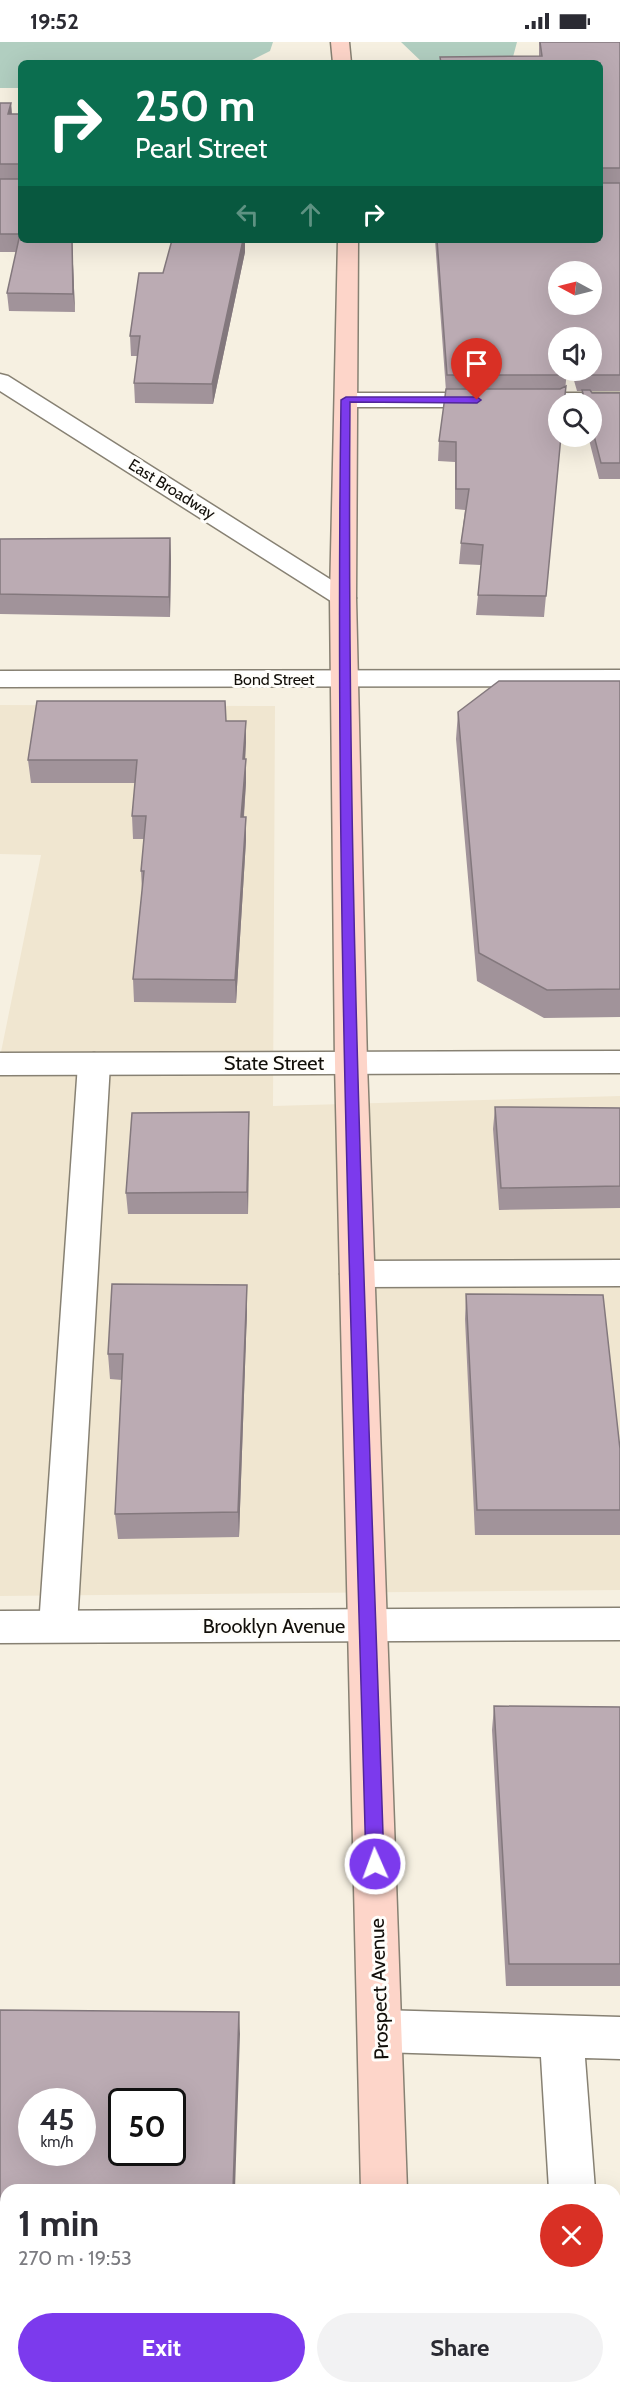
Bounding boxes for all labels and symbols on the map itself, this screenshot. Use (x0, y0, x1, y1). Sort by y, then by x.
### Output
north arrow (548, 261, 602, 315)
pin (451, 338, 502, 400)
street label: East Broadway (125, 455, 219, 523)
street label: Bond Street (234, 670, 315, 689)
street label: State Street (224, 1051, 324, 1075)
street label: Brooklyn Avenue (203, 1614, 345, 1638)
position arrow (343, 1832, 407, 1896)
street label: Prospect Avenue (365, 1918, 393, 2060)
speed limit sign: 50 (108, 2088, 186, 2166)

